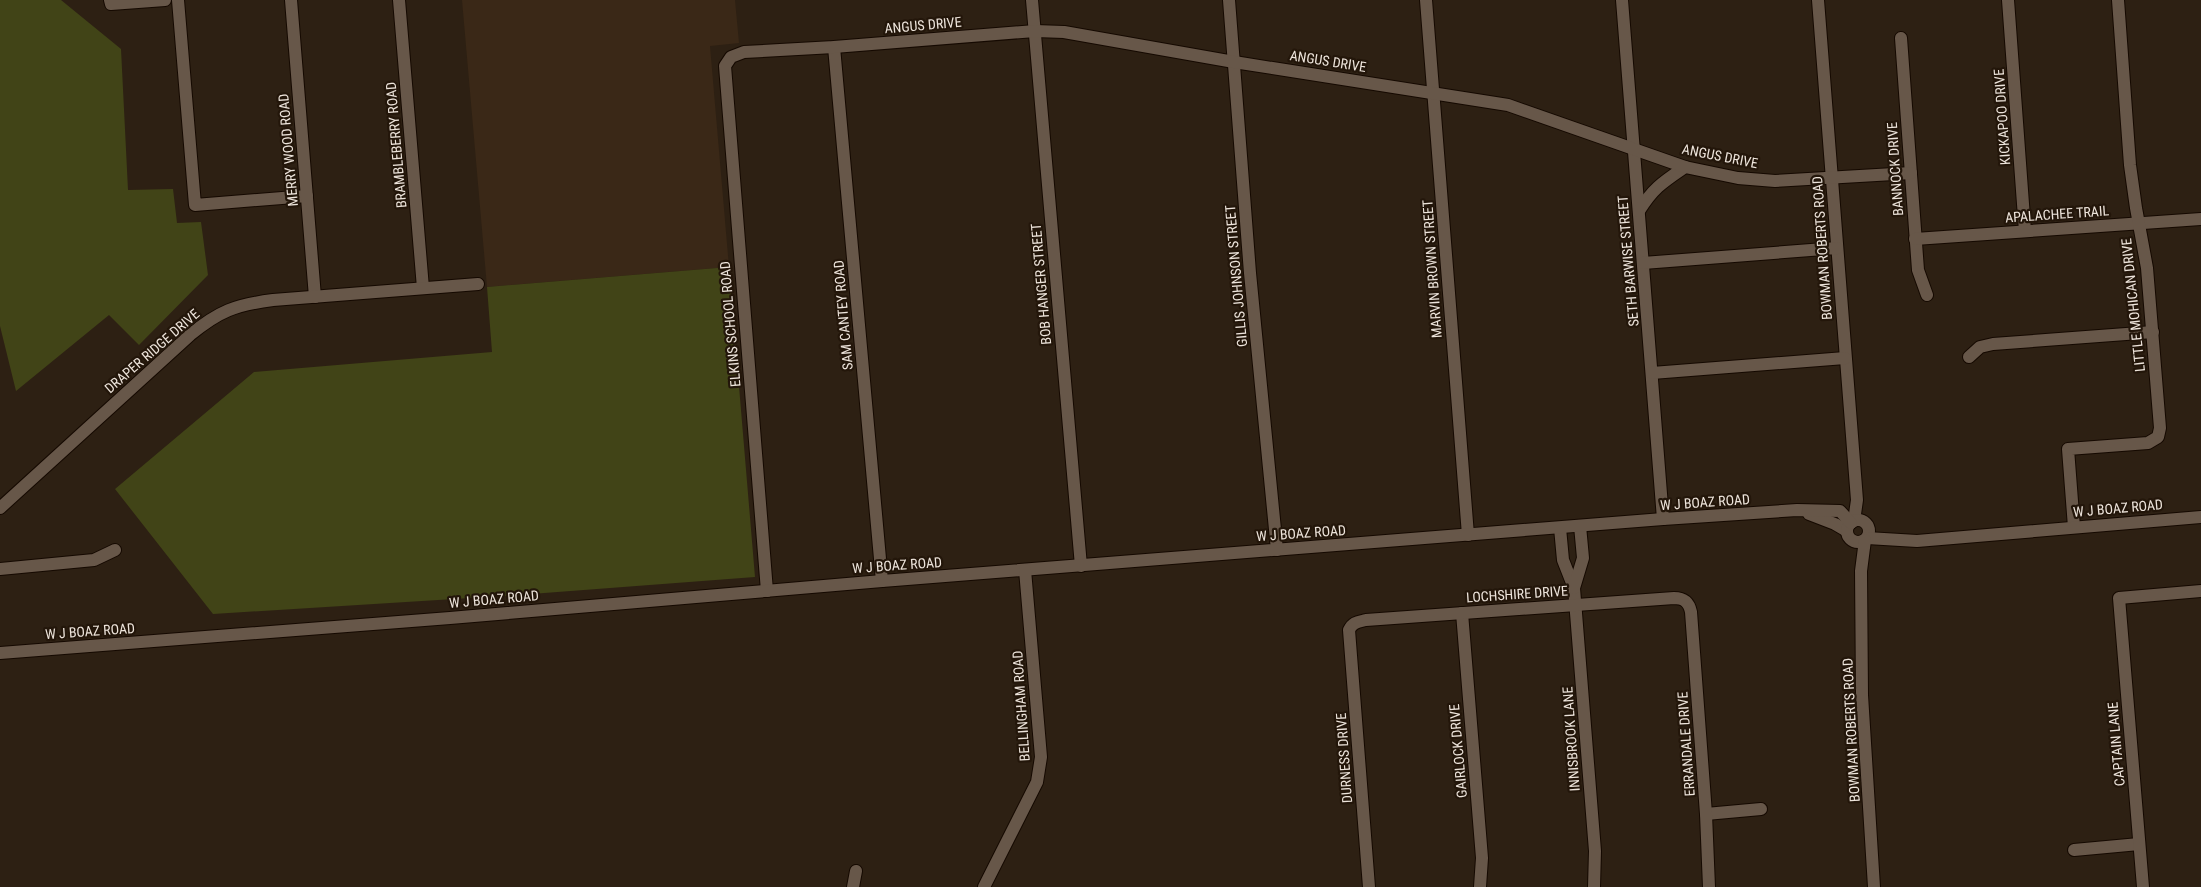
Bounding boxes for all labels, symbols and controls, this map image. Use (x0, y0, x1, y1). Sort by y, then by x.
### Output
street label: ANGUS DRIVE (884, 14, 962, 36)
street label: ANGUS DRIVE (1289, 47, 1367, 75)
street label: KICKAPOO DRIVE (1991, 68, 2013, 166)
street label: BRAMBLEBERRY ROAD (383, 81, 409, 209)
street label: MERRY WOOD ROAD (275, 93, 301, 207)
street label: BANNOCK DRIVE (1884, 122, 1906, 216)
street label: ANGUS DRIVE (1681, 141, 1759, 171)
street label: BOWMAN ROBERTS ROAD (1809, 176, 1835, 320)
street label: SETH BARWISE STREET (1614, 195, 1642, 327)
street label: MARVIN BROWN STREET (1419, 199, 1445, 339)
street label: APALACHEE TRAIL (2004, 202, 2110, 226)
street label: GILLIS JOHNSON STREET (1222, 204, 1250, 348)
street label: BOB HANGER STREET (1028, 223, 1054, 345)
street label: LITTLE MOHICAN DRIVE (2118, 237, 2148, 373)
street label: SAM CANTEY ROAD (830, 259, 856, 371)
street label: ELKINS SCHOOL ROAD (717, 260, 743, 388)
street label: DRAPER RIDGE DRIVE (101, 306, 203, 396)
street label: W J BOAZ ROAD (1659, 491, 1751, 513)
street label: W J BOAZ ROAD (2072, 496, 2164, 520)
street label: W J BOAZ ROAD (1255, 522, 1347, 544)
street label: W J BOAZ ROAD (851, 554, 943, 576)
street label: LOCHSHIRE DRIVE (1466, 582, 1568, 606)
street label: W J BOAZ ROAD (448, 587, 540, 611)
street label: W J BOAZ ROAD (44, 620, 136, 642)
street label: BELLINGHAM ROAD (1009, 650, 1033, 762)
street label: BOWMAN ROBERTS ROAD (1839, 658, 1863, 802)
street label: INNISBROOK LANE (1559, 686, 1583, 792)
street label: ERRANDALE DRIVE (1674, 691, 1698, 797)
street label: CAPTAIN LANE (2104, 701, 2128, 787)
street label: GAIRLOCK DRIVE (1446, 703, 1470, 799)
street label: DURNESS DRIVE (1333, 712, 1355, 804)

